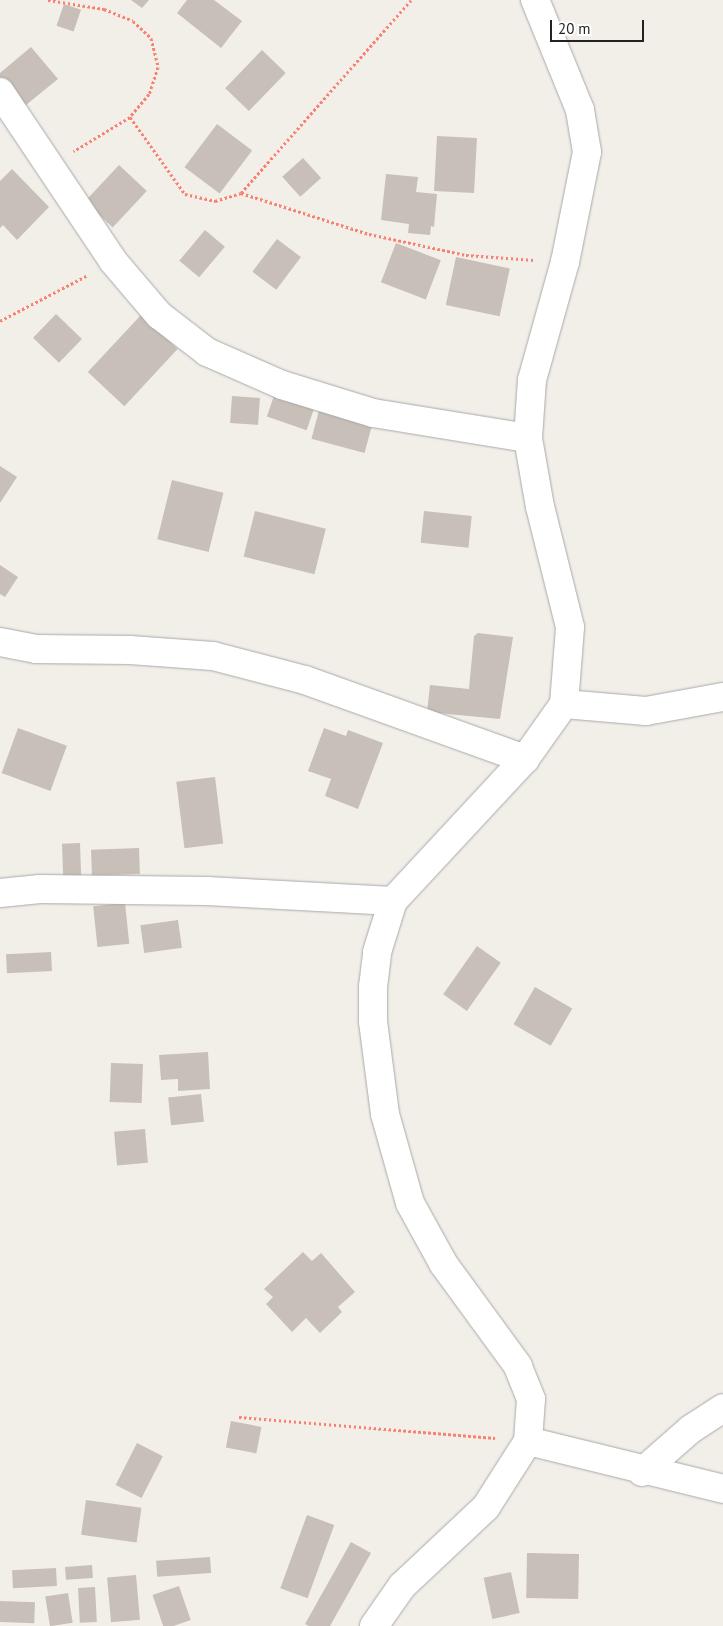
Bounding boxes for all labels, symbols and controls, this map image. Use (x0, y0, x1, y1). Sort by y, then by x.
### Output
scale bar (553, 10, 647, 42)
text: 20 m (558, 19, 591, 38)

